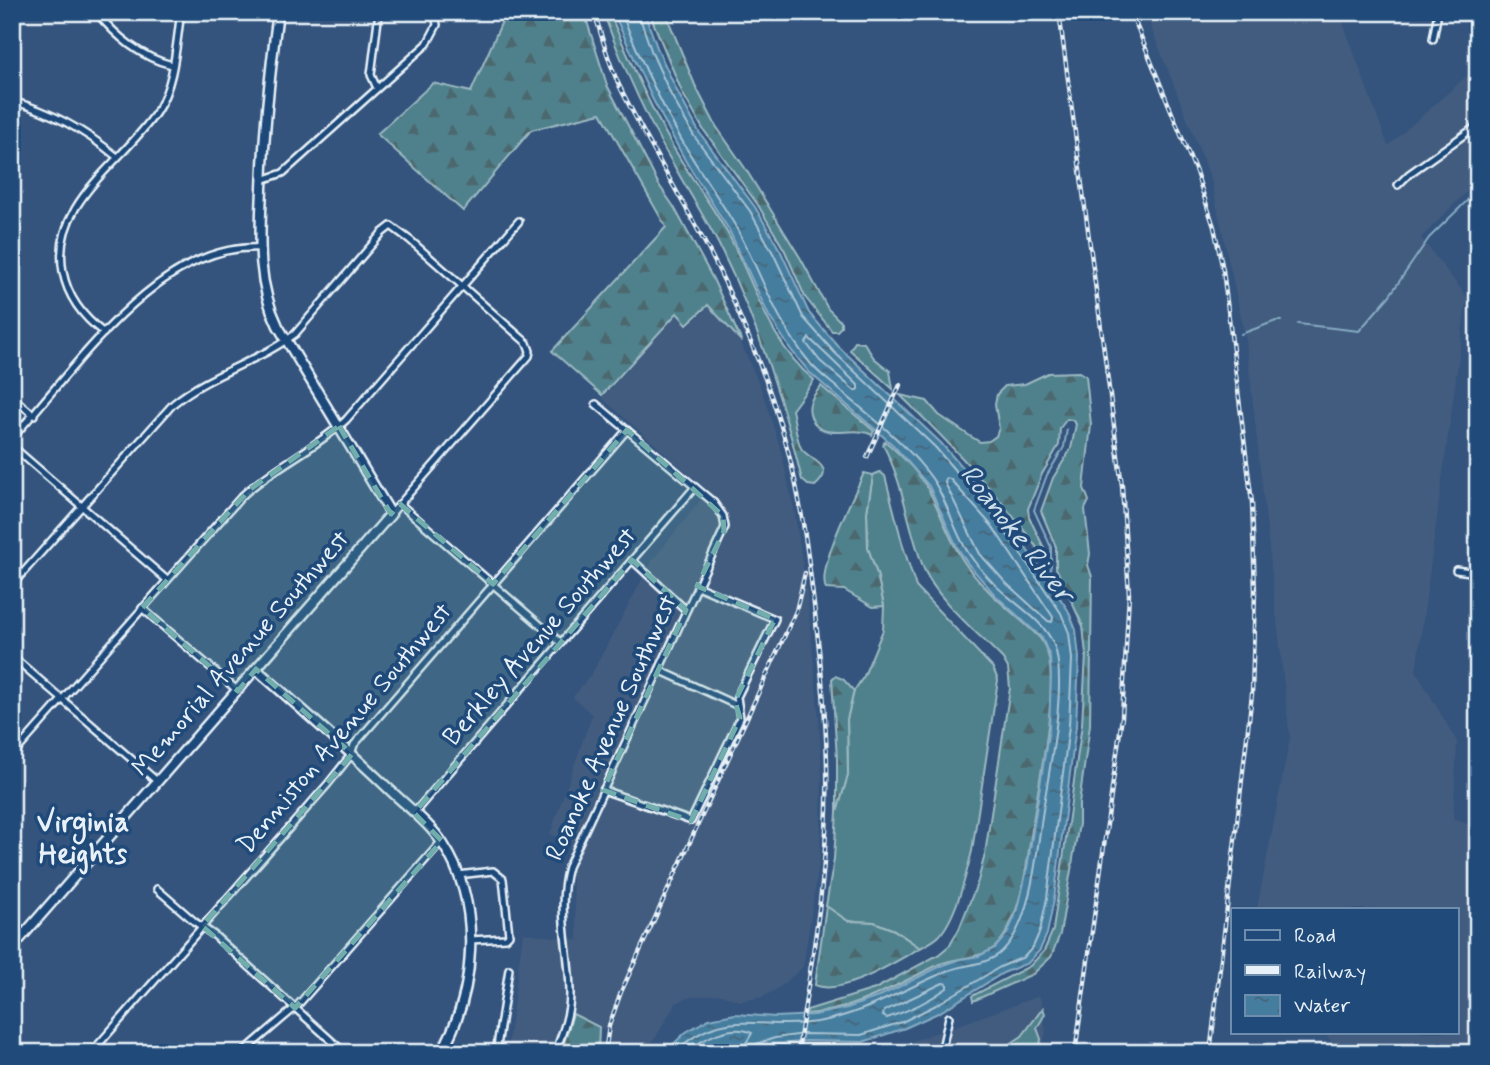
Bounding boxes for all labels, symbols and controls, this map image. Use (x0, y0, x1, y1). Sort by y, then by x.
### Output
water label: Roanoke River (950, 457, 1084, 614)
street label: Berkley Avenue Southwest (436, 520, 644, 754)
street label: Memorial Avenue Southwest (125, 524, 358, 784)
street label: Roanoke Avenue Southwest (538, 590, 686, 866)
street label: Denniston Avenue Southwest (230, 596, 460, 862)
district label: Virginia Heights (37, 805, 129, 875)
legend (1231, 908, 1458, 1034)
text: Road (1294, 922, 1336, 950)
text: Railway (1294, 958, 1366, 986)
text: Water (1294, 992, 1350, 1020)

